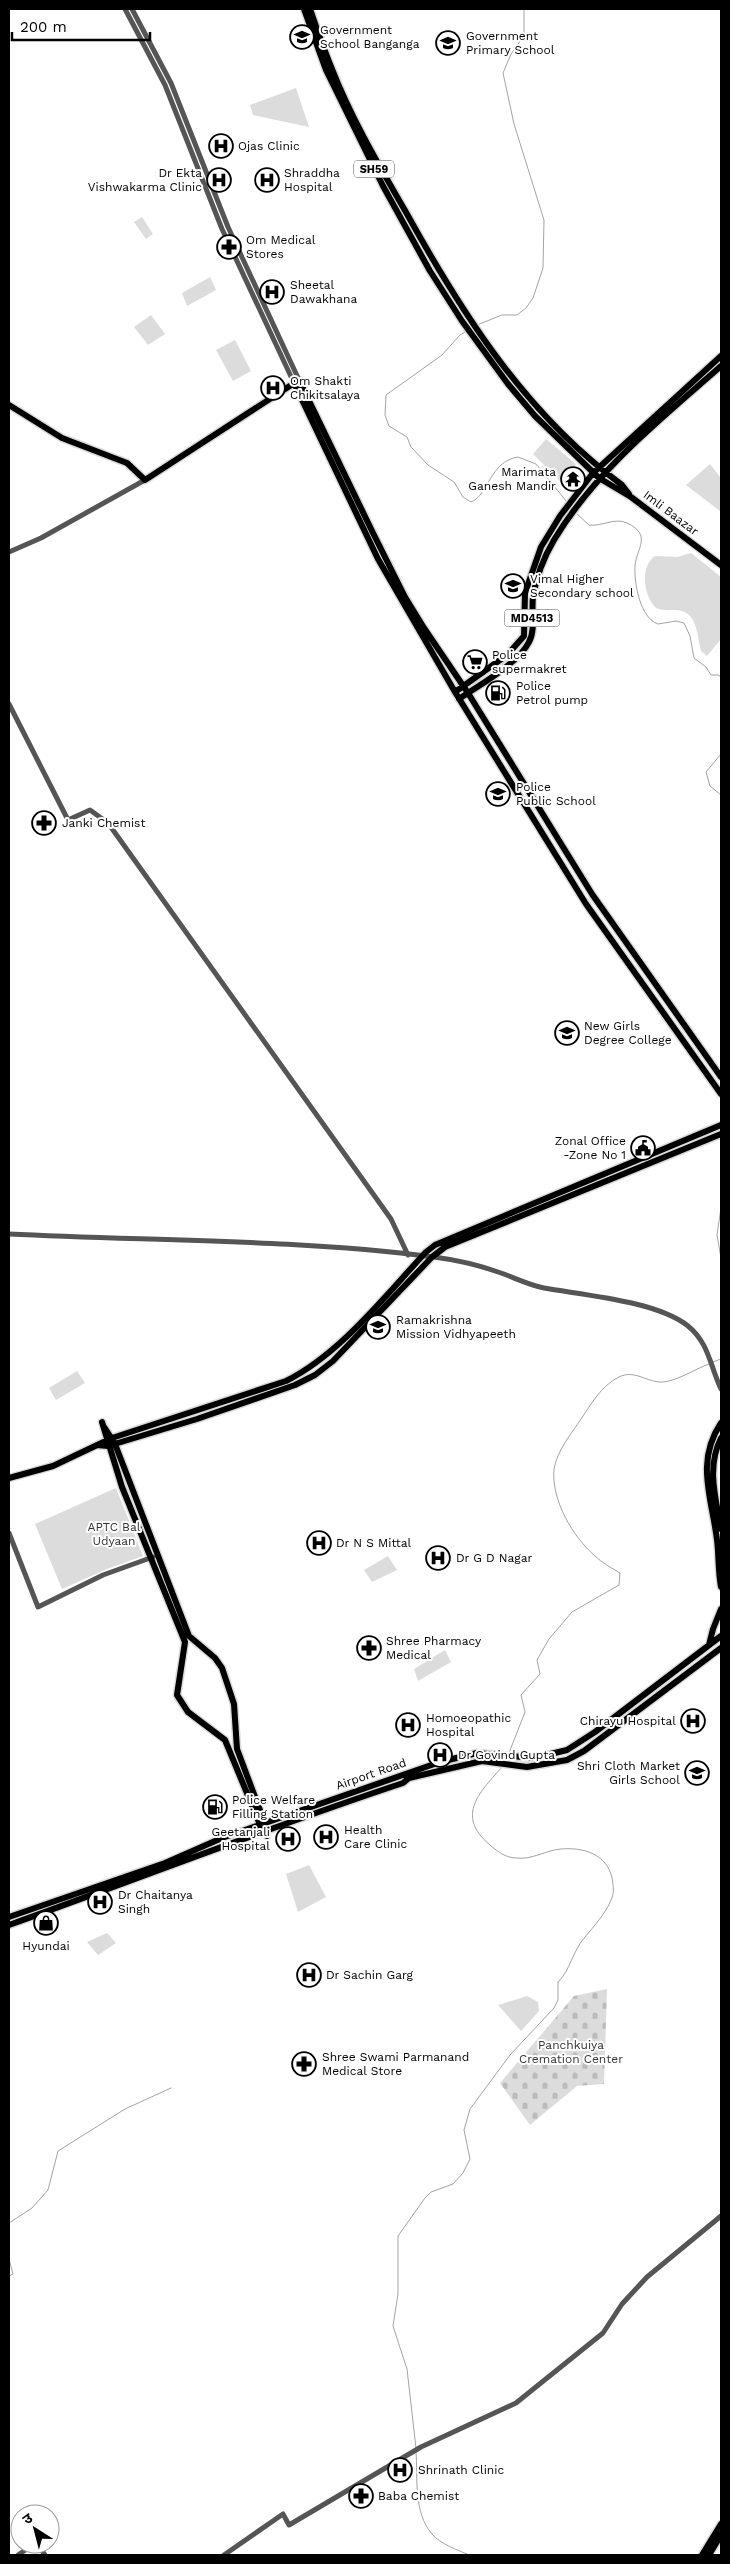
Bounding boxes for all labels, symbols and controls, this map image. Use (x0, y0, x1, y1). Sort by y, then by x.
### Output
scale bar (12, 10, 150, 42)
text: 200 m (20, 18, 67, 36)
place label: Government School Banganga (320, 23, 420, 51)
school or university icon: Government School Banganga (289, 24, 315, 50)
place label: Government Primary School (466, 29, 555, 57)
school or university icon: Government Primary School (435, 30, 461, 56)
hospital icon: Ojas Clinic (208, 133, 234, 159)
place label: Ojas Clinic (238, 139, 300, 153)
road number: SH59 (354, 160, 394, 178)
place label: Dr Ekta Vishwakarma Clinic (88, 166, 202, 194)
place label: Shraddha Hospital (284, 166, 340, 194)
hospital icon: Dr Ekta Vishwakarma Clinic (206, 167, 232, 193)
hospital icon: Shraddha Hospital (254, 167, 280, 193)
place label: Om Medical Stores (246, 233, 316, 261)
pharmacy icon: Om Medical Stores (216, 234, 242, 260)
place label: Sheetal Dawakhana (290, 278, 357, 306)
hospital icon: Sheetal Dawakhana (259, 279, 285, 305)
place label: Om Shakti Chikitsalaya (290, 374, 360, 402)
hospital icon: Om Shakti Chikitsalaya (260, 375, 286, 401)
place label: Marimata Ganesh Mandir (468, 465, 556, 493)
temple icon: Marimata Ganesh Mandir (560, 466, 586, 492)
street label: Imli Baazar (641, 488, 701, 538)
place label: Vimal Higher Secondary school (530, 572, 634, 600)
school or university icon: Vimal Higher Secondary school (500, 573, 526, 599)
road number: MD4513 (504, 610, 560, 626)
place label: Police supermakret (492, 648, 567, 676)
supermarket icon: Police supermakret (462, 649, 488, 675)
place label: Police Petrol pump (516, 679, 588, 707)
fuel station icon: Police Petrol pump (485, 680, 511, 706)
place label: Police Public School (516, 780, 596, 808)
school or university icon: Police Public School (485, 781, 511, 807)
pharmacy icon: Janki Chemist (31, 810, 57, 836)
place label: Janki Chemist (62, 816, 145, 830)
place label: New Girls Degree College (584, 1019, 672, 1047)
school or university icon: New Girls Degree College (554, 1020, 580, 1046)
place label: Zonal Office -Zone No 1 (555, 1134, 626, 1162)
public building icon: Zonal Office -Zone No 1 (630, 1135, 656, 1161)
place label: Ramakrishna Mission Vidhyapeeth (396, 1313, 516, 1341)
school or university icon: Ramakrishna Mission Vidhyapeeth (365, 1314, 391, 1340)
park label: APTC Bal Udyaan (88, 1520, 141, 1548)
hospital icon: Dr N S Mittal (306, 1530, 332, 1556)
place label: Dr N S Mittal (336, 1536, 412, 1550)
hospital icon: Dr G D Nagar (425, 1545, 451, 1571)
place label: Dr G D Nagar (456, 1551, 533, 1565)
place label: Shree Pharmacy Medical (386, 1634, 482, 1662)
pharmacy icon: Shree Pharmacy Medical (356, 1635, 382, 1661)
hospital icon: Chirayu Hospital (680, 1708, 706, 1734)
place label: Homoeopathic Hospital (426, 1711, 511, 1739)
hospital icon: Homoeopathic Hospital (395, 1712, 421, 1738)
place label: Chirayu Hospital (580, 1714, 676, 1728)
hospital icon: Dr Govind Gupta (427, 1742, 453, 1768)
place label: Dr Govind Gupta (458, 1748, 555, 1762)
street label: Airport Road (334, 1755, 408, 1793)
place label: Shri Cloth Market Girls School (577, 1759, 680, 1787)
school or university icon: Shri Cloth Market Girls School (684, 1760, 710, 1786)
place label: Police Welfare Filling Station (232, 1793, 315, 1821)
fuel station icon: Police Welfare Filling Station (202, 1794, 228, 1820)
place label: Health Care Clinic (344, 1823, 407, 1851)
hospital icon: Health Care Clinic (313, 1824, 339, 1850)
place label: Geetanjali Hospital (212, 1825, 270, 1853)
hospital icon: Geetanjali Hospital (275, 1826, 301, 1852)
place label: Dr Chaitanya Singh (118, 1888, 193, 1916)
hospital icon: Dr Chaitanya Singh (87, 1889, 113, 1915)
shop icon: Hyundai (33, 1910, 59, 1936)
place label: Hyundai (22, 1939, 70, 1953)
hospital icon: Dr Sachin Garg (296, 1962, 322, 1988)
place label: Dr Sachin Garg (326, 1968, 414, 1982)
park label: Panchkuiya Cremation Center (519, 2038, 623, 2066)
place label: Shree Swami Parmanand Medical Store (322, 2050, 469, 2078)
pharmacy icon: Shree Swami Parmanand Medical Store (291, 2051, 317, 2077)
hospital icon: Shrinath Clinic (387, 2457, 413, 2483)
place label: Shrinath Clinic (418, 2463, 504, 2477)
pharmacy icon: Baba Chemist (348, 2483, 374, 2509)
place label: Baba Chemist (378, 2489, 459, 2503)
north arrow (10, 2504, 60, 2554)
text: उ (19, 2509, 36, 2527)

